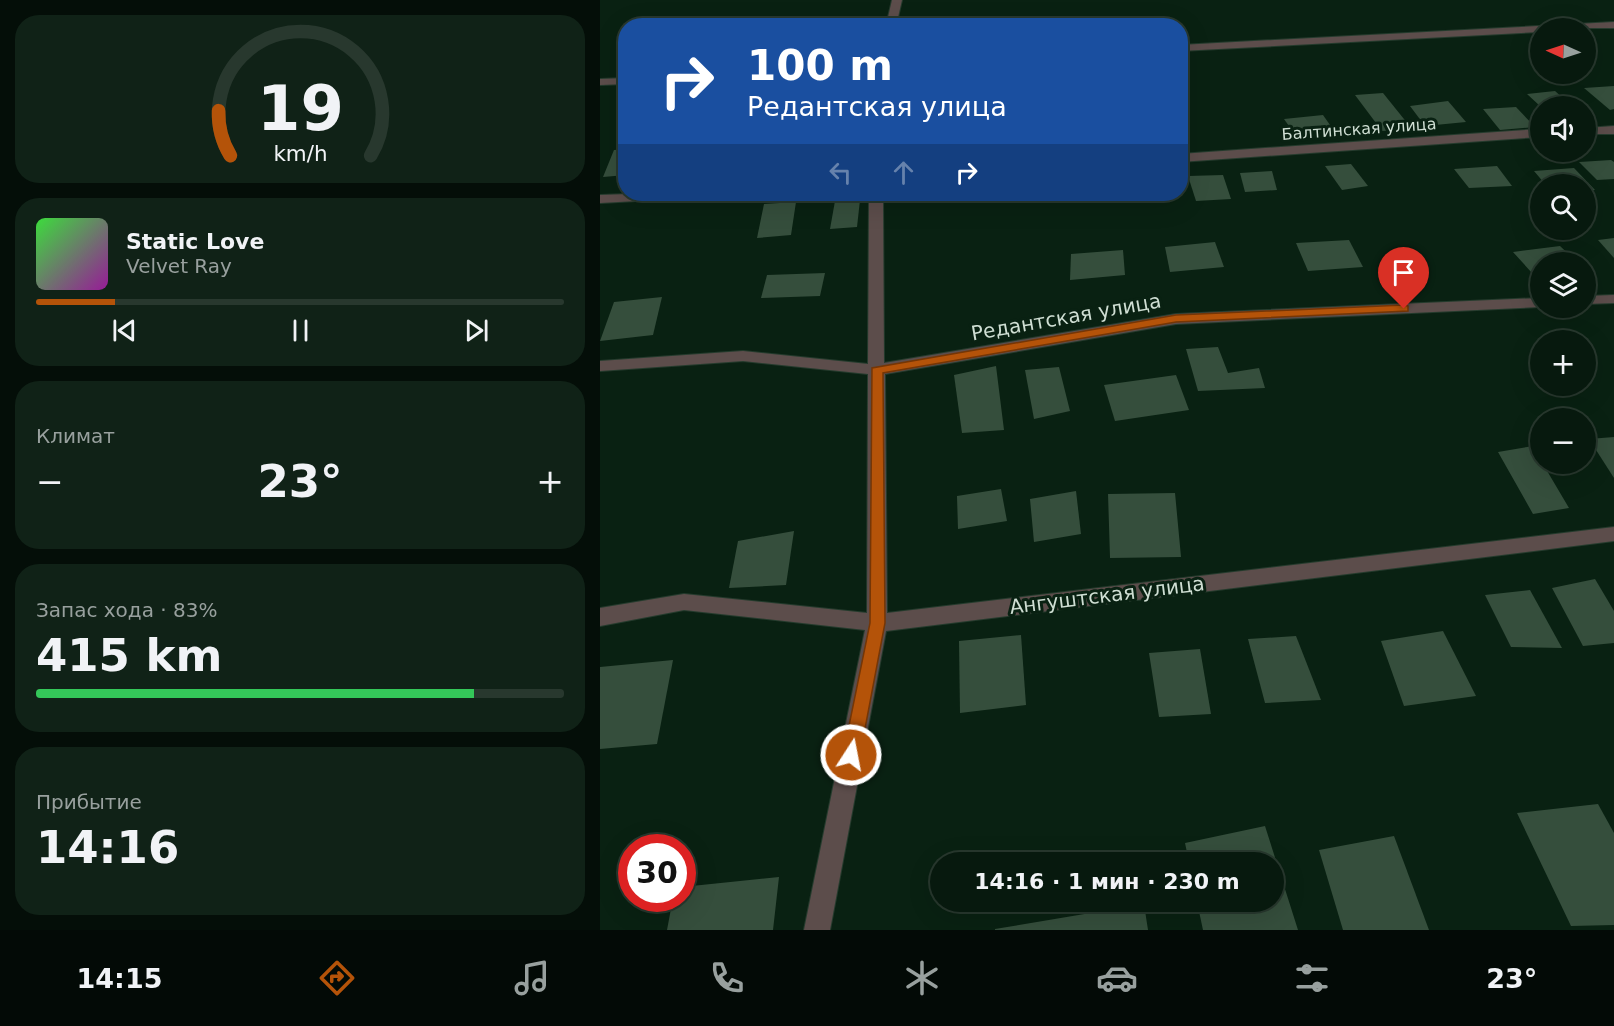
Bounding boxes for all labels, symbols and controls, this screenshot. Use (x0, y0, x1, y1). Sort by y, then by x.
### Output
north arrow (1530, 18, 1596, 84)
map controls (1530, 18, 1596, 474)
text: 100 m (747, 41, 893, 90)
icon: right (648, 42, 726, 120)
text: 19 (257, 72, 343, 145)
text: Редантская улица (747, 91, 1007, 122)
button: sound (1530, 96, 1596, 162)
street label: Балтинская улица (1281, 114, 1437, 144)
text: km/h (273, 141, 327, 166)
icon: left (824, 156, 857, 189)
icon: ahead (887, 156, 920, 189)
icon: right (950, 156, 983, 189)
button: search (1530, 174, 1596, 240)
text: Static Love (126, 229, 264, 254)
pin (1378, 247, 1429, 309)
button: layers (1530, 252, 1596, 318)
text: Velvet Ray (126, 254, 232, 278)
icon: arrive (1387, 256, 1420, 289)
street label: Редантская улица (969, 288, 1163, 346)
icon: previous (108, 314, 141, 347)
icon: pause (284, 314, 317, 347)
icon: next (460, 314, 493, 347)
button: + (1530, 330, 1596, 396)
button: − (1530, 408, 1596, 474)
text: Климат (36, 424, 115, 448)
text: 23° (257, 455, 343, 508)
text: − (36, 462, 64, 501)
text: + (536, 462, 564, 501)
street label: Ангуштская улица (1008, 571, 1206, 619)
text: Запас хода · 83% (36, 598, 217, 622)
text: 415 km (36, 629, 222, 682)
position arrow (819, 723, 883, 787)
text: Прибытие (36, 790, 142, 814)
text: 14:16 (36, 821, 179, 874)
speed limit sign: 30 (618, 834, 696, 912)
text: 14:16 · 1 мин · 230 m (974, 869, 1240, 894)
icon: directions (316, 957, 358, 999)
icon: music (511, 957, 553, 999)
icon: phone (706, 957, 748, 999)
icon: climate (901, 957, 943, 999)
icon: car (1096, 957, 1138, 999)
icon: filters (1291, 957, 1333, 999)
text: 14:15 (77, 963, 163, 994)
text: 23° (1486, 963, 1537, 994)

